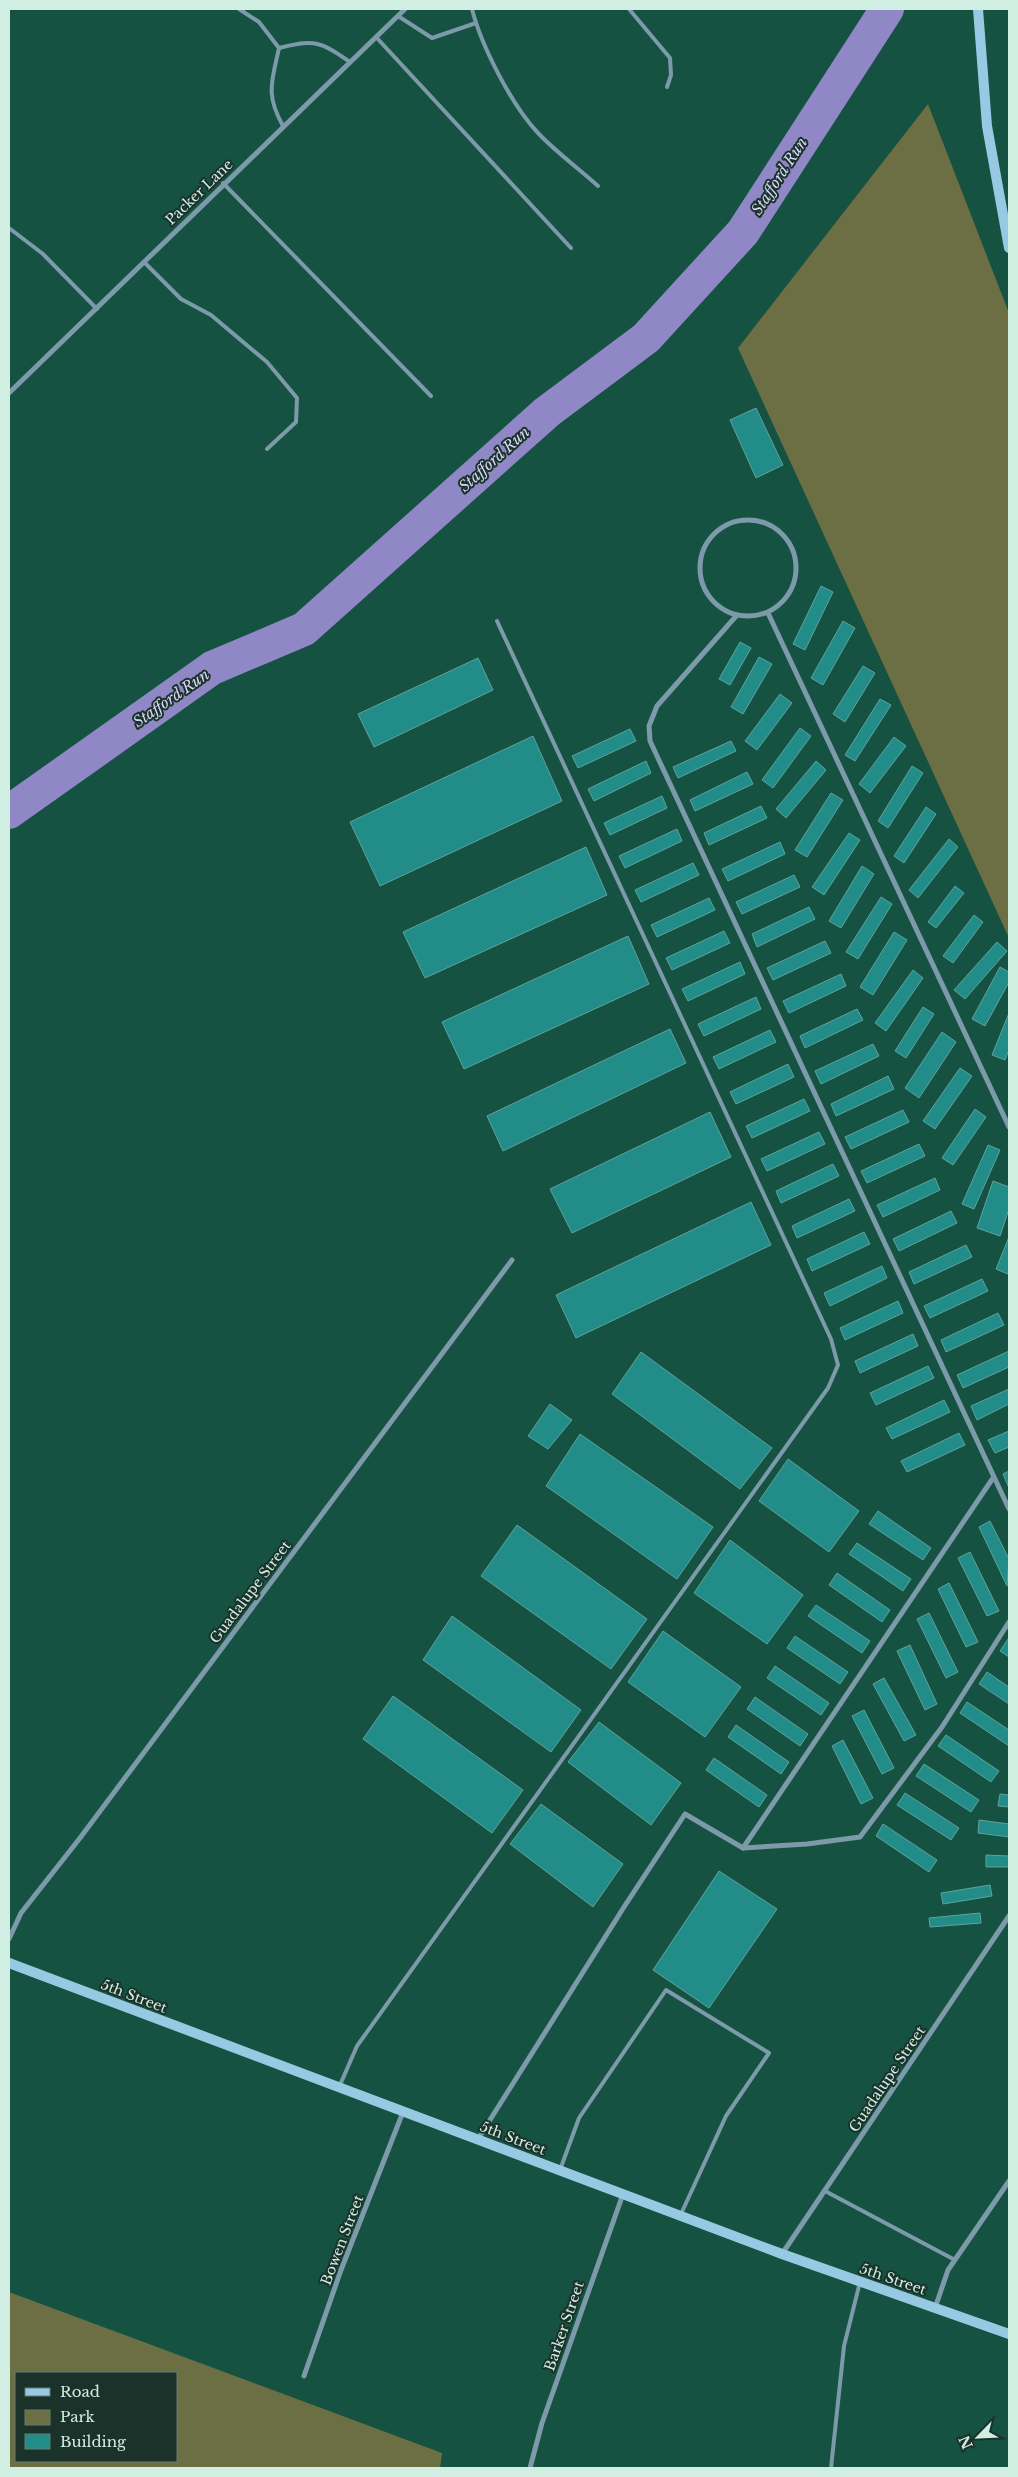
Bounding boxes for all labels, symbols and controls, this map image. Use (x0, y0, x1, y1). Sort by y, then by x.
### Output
water label: Stafford Run (747, 134, 811, 218)
street label: Packer Lane (162, 155, 236, 229)
water label: Stafford Run (455, 422, 533, 496)
water label: Stafford Run (129, 665, 213, 731)
street label: Guadalupe Street (205, 1536, 295, 1647)
street label: 5th Street (99, 1975, 170, 2017)
street label: Guadalupe Street (845, 2022, 930, 2135)
street label: 5th Street (478, 2117, 549, 2159)
street label: Bowen Street (317, 2192, 368, 2288)
street label: 5th Street (857, 2259, 929, 2299)
street label: Barker Street (540, 2278, 588, 2373)
legend (15, 2372, 178, 2462)
text: Road (60, 2382, 100, 2401)
text: Park (60, 2407, 96, 2426)
north arrow (953, 2412, 1003, 2462)
text: Building (60, 2432, 127, 2451)
text: N (955, 2433, 977, 2452)

